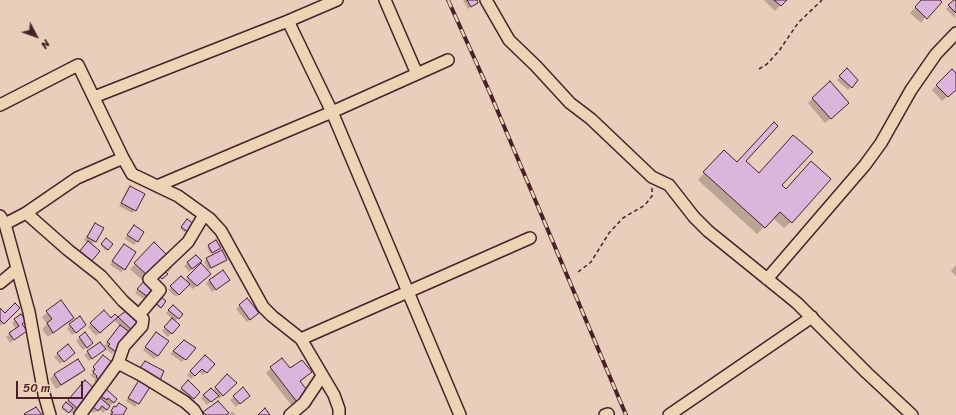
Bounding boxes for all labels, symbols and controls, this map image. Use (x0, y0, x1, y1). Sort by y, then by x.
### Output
north arrow (16, 16, 56, 56)
text: N (36, 35, 55, 53)
scale bar (18, 373, 85, 399)
text: 50 m (23, 377, 50, 399)

